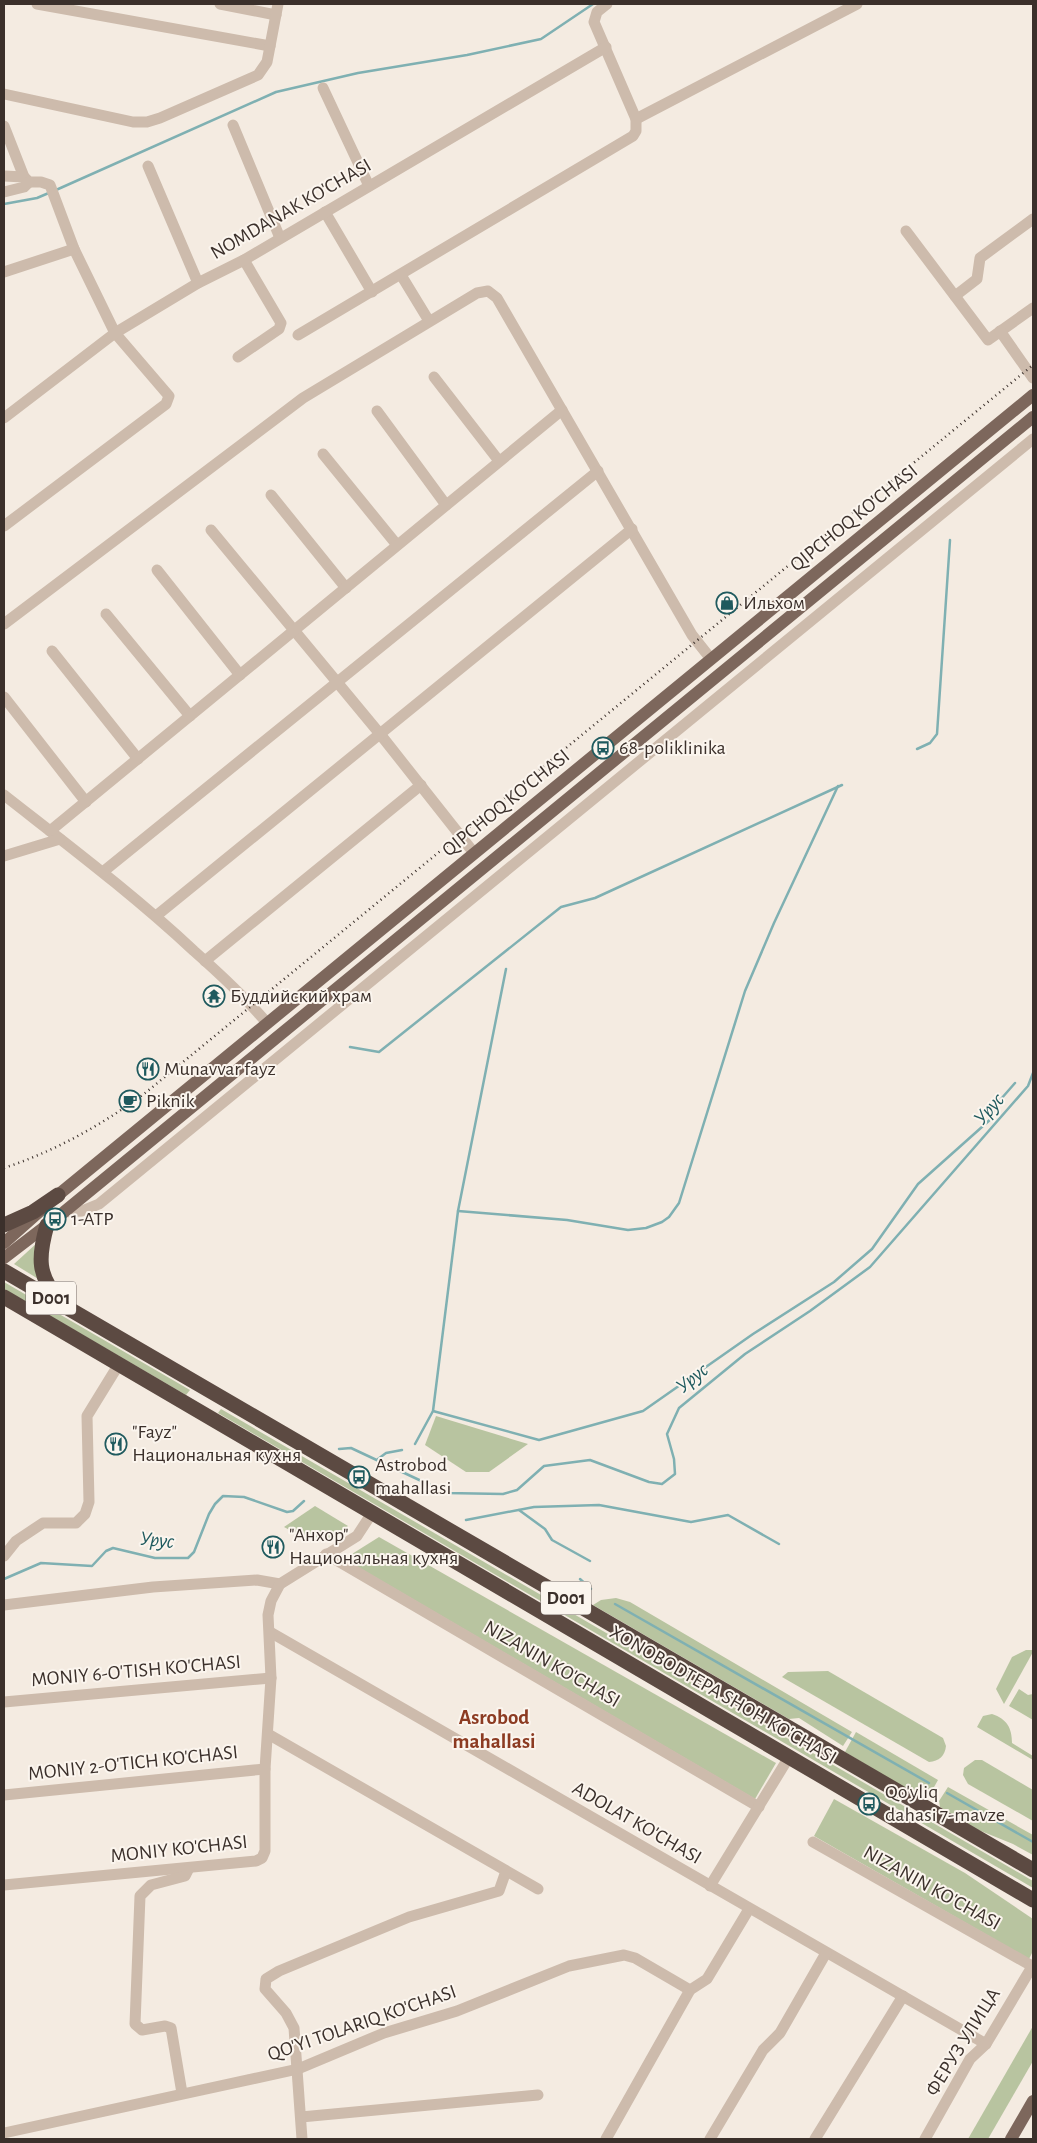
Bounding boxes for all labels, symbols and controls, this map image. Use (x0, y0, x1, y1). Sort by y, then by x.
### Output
street label: NOMDANAK KO'CHASI (207, 155, 375, 263)
street label: QIPCHOQ KO'CHASI (787, 461, 921, 575)
shop icon: Ильхом (715, 591, 739, 615)
place label: Ильхом (743, 593, 805, 613)
bus stop icon: 68-poliklinika (591, 736, 615, 760)
place label: 68-poliklinika (619, 738, 726, 758)
street label: QIPCHOQ KO'CHASI (439, 746, 573, 860)
temple icon: Буддийский храм (202, 984, 226, 1008)
place label: Буддийский храм (230, 986, 372, 1006)
restaurant icon: Munavvar fayz (136, 1057, 160, 1081)
place label: Munavvar fayz (164, 1059, 276, 1079)
water label: Урус (970, 1088, 1010, 1130)
cafe icon: Piknik (118, 1089, 142, 1113)
place label: Piknik (146, 1091, 195, 1111)
bus stop icon: 1-ATP (43, 1207, 67, 1231)
place label: 1-ATP (71, 1209, 114, 1229)
road number: D001 (26, 1282, 76, 1315)
water label: Урус (672, 1358, 713, 1398)
place label: "Fayz" Национальная кухня (132, 1422, 301, 1465)
restaurant icon: "Fayz" Национальная кухня (104, 1432, 128, 1456)
place label: Astrobod mahallasi (375, 1455, 451, 1498)
bus stop icon: Astrobod mahallasi (347, 1465, 371, 1489)
place label: "Анхор" Национальная кухня (289, 1525, 458, 1568)
water label: Урус (139, 1528, 176, 1553)
restaurant icon: "Анхор" Национальная кухня (261, 1535, 285, 1559)
road number: D001 (541, 1582, 591, 1615)
street label: NIZANIN KO'CHASI (481, 1617, 623, 1711)
street label: XONOBODTEPA SHOH KO'CHASI (606, 1622, 840, 1768)
street label: MONIY 6-O'TISH KO'CHASI (30, 1652, 242, 1690)
district label: Asrobod mahallasi (452, 1707, 536, 1752)
street label: MONIY 2-O'TICH KO'CHASI (27, 1742, 239, 1784)
street label: ADOLAT KO'CHASI (569, 1778, 705, 1868)
place label: Qo'yliq dahasi 7-mavze (885, 1782, 1005, 1825)
bus stop icon: Qo'yliq dahasi 7-mavze (857, 1792, 881, 1816)
street label: MONIY KO'CHASI (109, 1832, 249, 1866)
street label: NIZANIN KO'CHASI (860, 1842, 1004, 1934)
street label: QO'YI TOLARIQ KO'CHASI (265, 1981, 459, 2065)
street label: ФЕРУЗ УЛИЦА (922, 1984, 1004, 2100)

